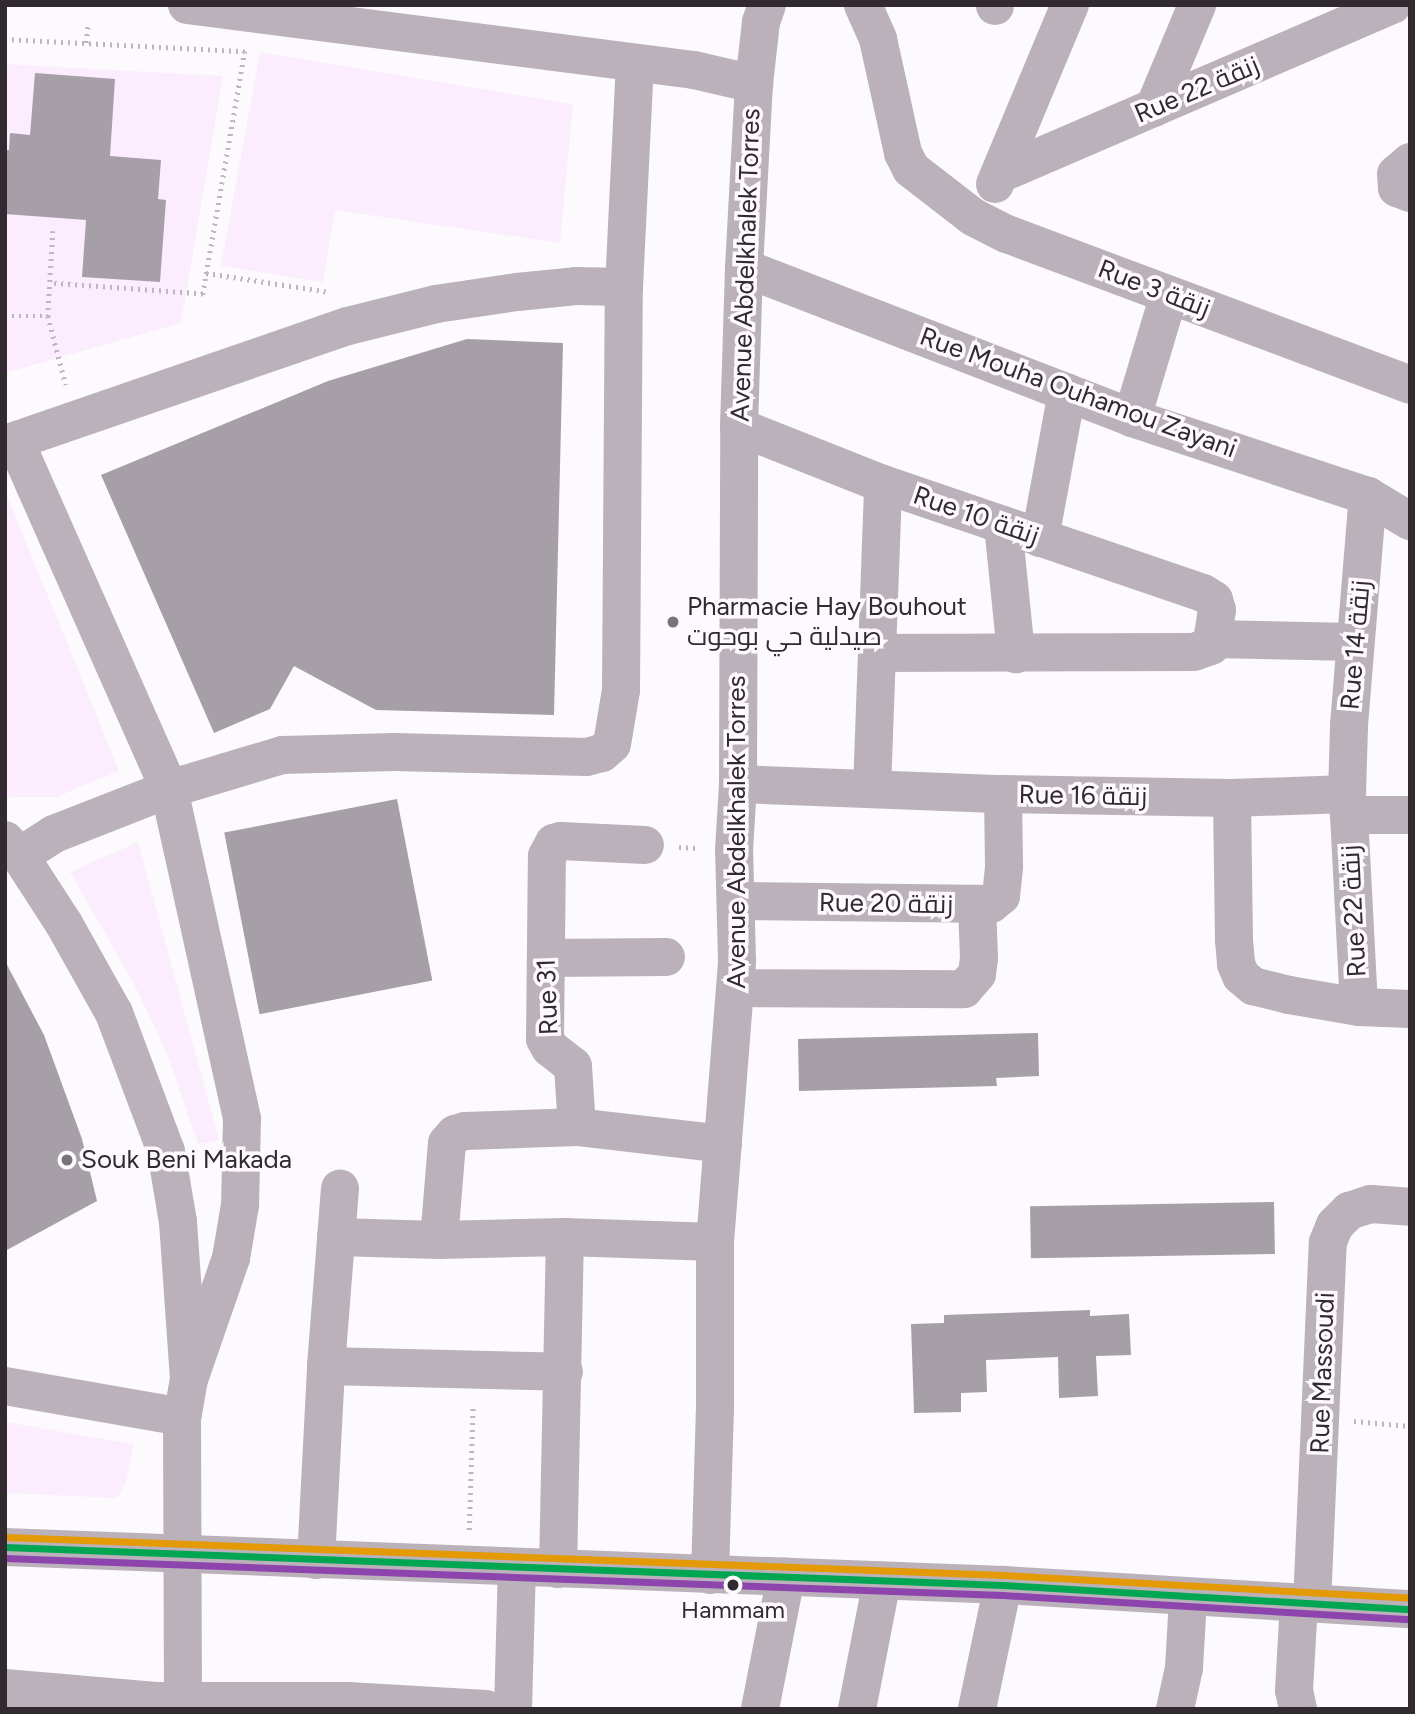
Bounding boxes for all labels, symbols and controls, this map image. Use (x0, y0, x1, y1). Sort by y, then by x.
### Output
street label: Rue 22 زنقة (1130, 50, 1264, 130)
street label: Avenue Abdelkhalek Torres (725, 108, 767, 422)
street label: Rue 3 زنقة (1094, 253, 1214, 325)
street label: Rue Mouha Ouhamou Zayani (915, 321, 1241, 465)
street label: Rue 10 زنقة (909, 480, 1043, 552)
street label: Rue 14 زنقة (1335, 579, 1377, 711)
place label: Pharmacie Hay Bouhout صيدلية حي بوحوت (687, 591, 967, 652)
marker: Pharmacie Hay Bouhout صيدلية حي بوحوت (665, 614, 681, 630)
street label: Avenue Abdelkhalek Torres (721, 675, 753, 989)
street label: Rue 16 زنقة (1018, 779, 1148, 813)
street label: Rue 22 زنقة (1335, 844, 1373, 978)
street label: Rue 20 زنقة (819, 887, 953, 921)
street label: Rue 31 (531, 958, 565, 1036)
place label: Souk Beni Makada (81, 1144, 292, 1176)
marker: Souk Beni Makada (59, 1152, 75, 1168)
street label: Rue Massoudi (1305, 1292, 1341, 1454)
marker: Hammam (726, 1578, 740, 1592)
place label: Hammam (681, 1596, 785, 1624)

